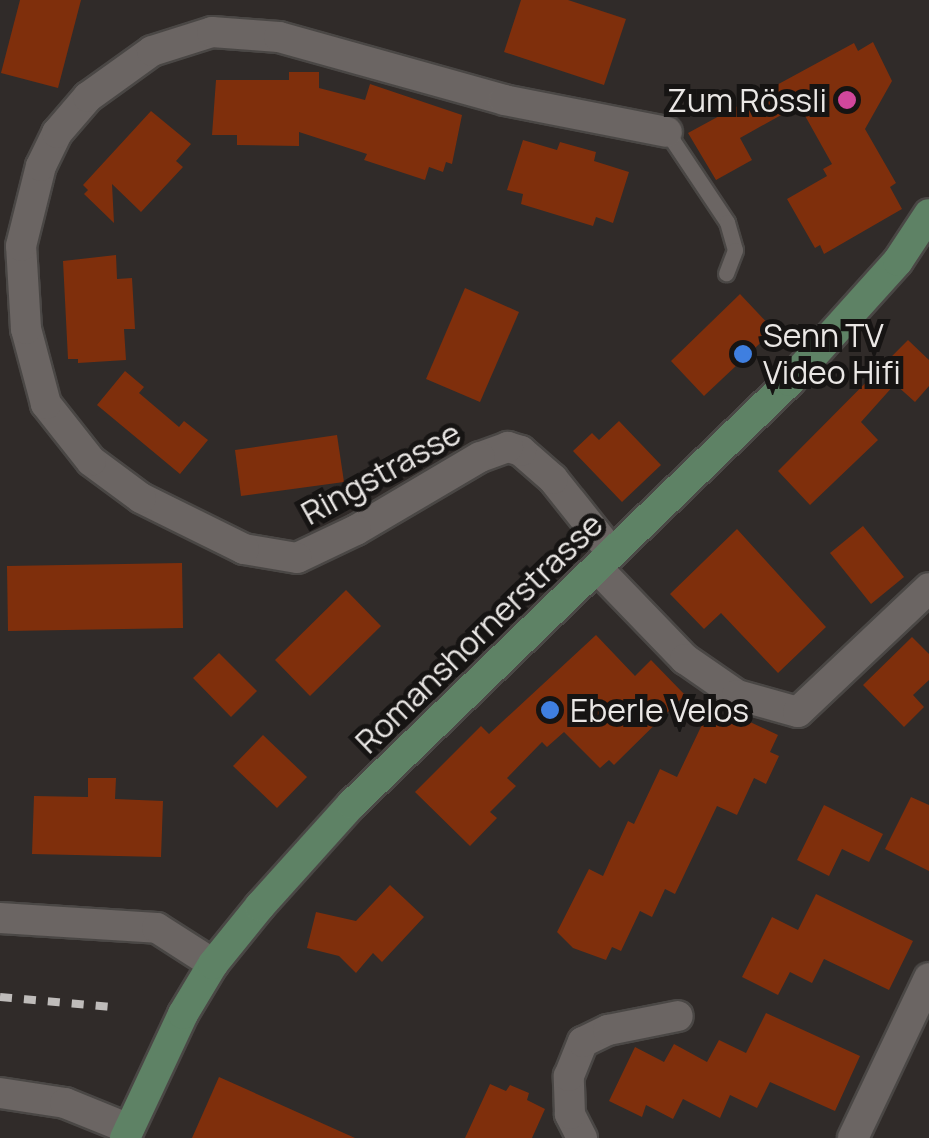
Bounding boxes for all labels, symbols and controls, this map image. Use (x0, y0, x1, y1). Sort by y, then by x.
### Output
place label: Zum Rössli (667, 81, 827, 119)
marker: Zum Rössli (836, 89, 858, 111)
place label: Senn TV Video Hifi (763, 317, 901, 392)
marker: Senn TV Video Hifi (732, 343, 754, 365)
street label: Ringstrasse (295, 413, 467, 533)
street label: Romanshornerstrasse (348, 505, 610, 761)
place label: Eberle Velos (570, 691, 749, 729)
marker: Eberle Velos (539, 699, 561, 721)

